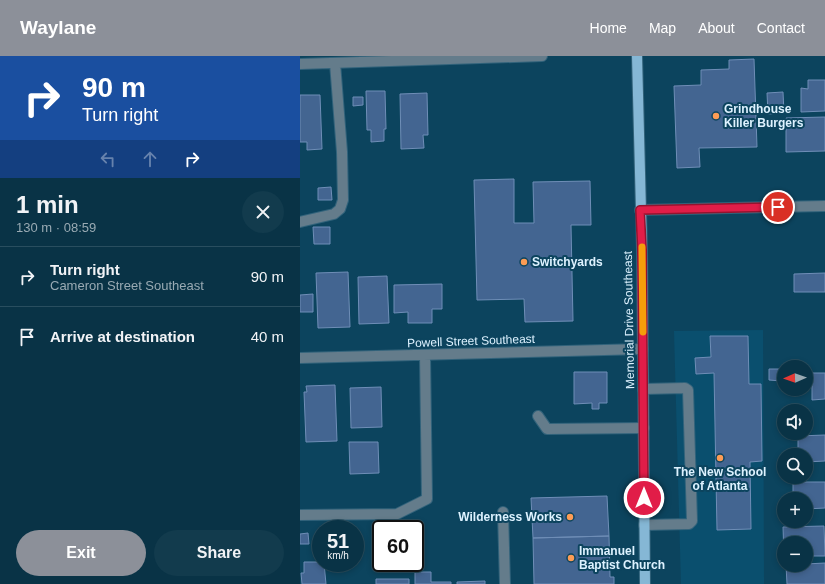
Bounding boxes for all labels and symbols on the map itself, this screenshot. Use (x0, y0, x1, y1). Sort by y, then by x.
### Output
place label: Grindhouse Killer Burgers (724, 102, 804, 130)
marker: Grindhouse Killer Burgers (711, 111, 721, 121)
pin (761, 190, 795, 224)
street label: Memorial Drive Southeast (621, 250, 637, 389)
place label: Switchyards (532, 255, 603, 269)
marker: Switchyards (519, 257, 529, 267)
street label: Powell Street Southeast (407, 332, 536, 350)
north arrow (777, 360, 813, 396)
marker: The New School of Atlanta (715, 453, 725, 463)
place label: The New School of Atlanta (674, 465, 766, 493)
position arrow (623, 477, 665, 519)
place label: Wilderness Works (458, 510, 562, 524)
marker: Wilderness Works (565, 512, 575, 522)
speed limit sign: 60 (372, 520, 424, 572)
place label: Immanuel Baptist Church (579, 544, 665, 572)
marker: Immanuel Baptist Church (566, 553, 576, 563)

